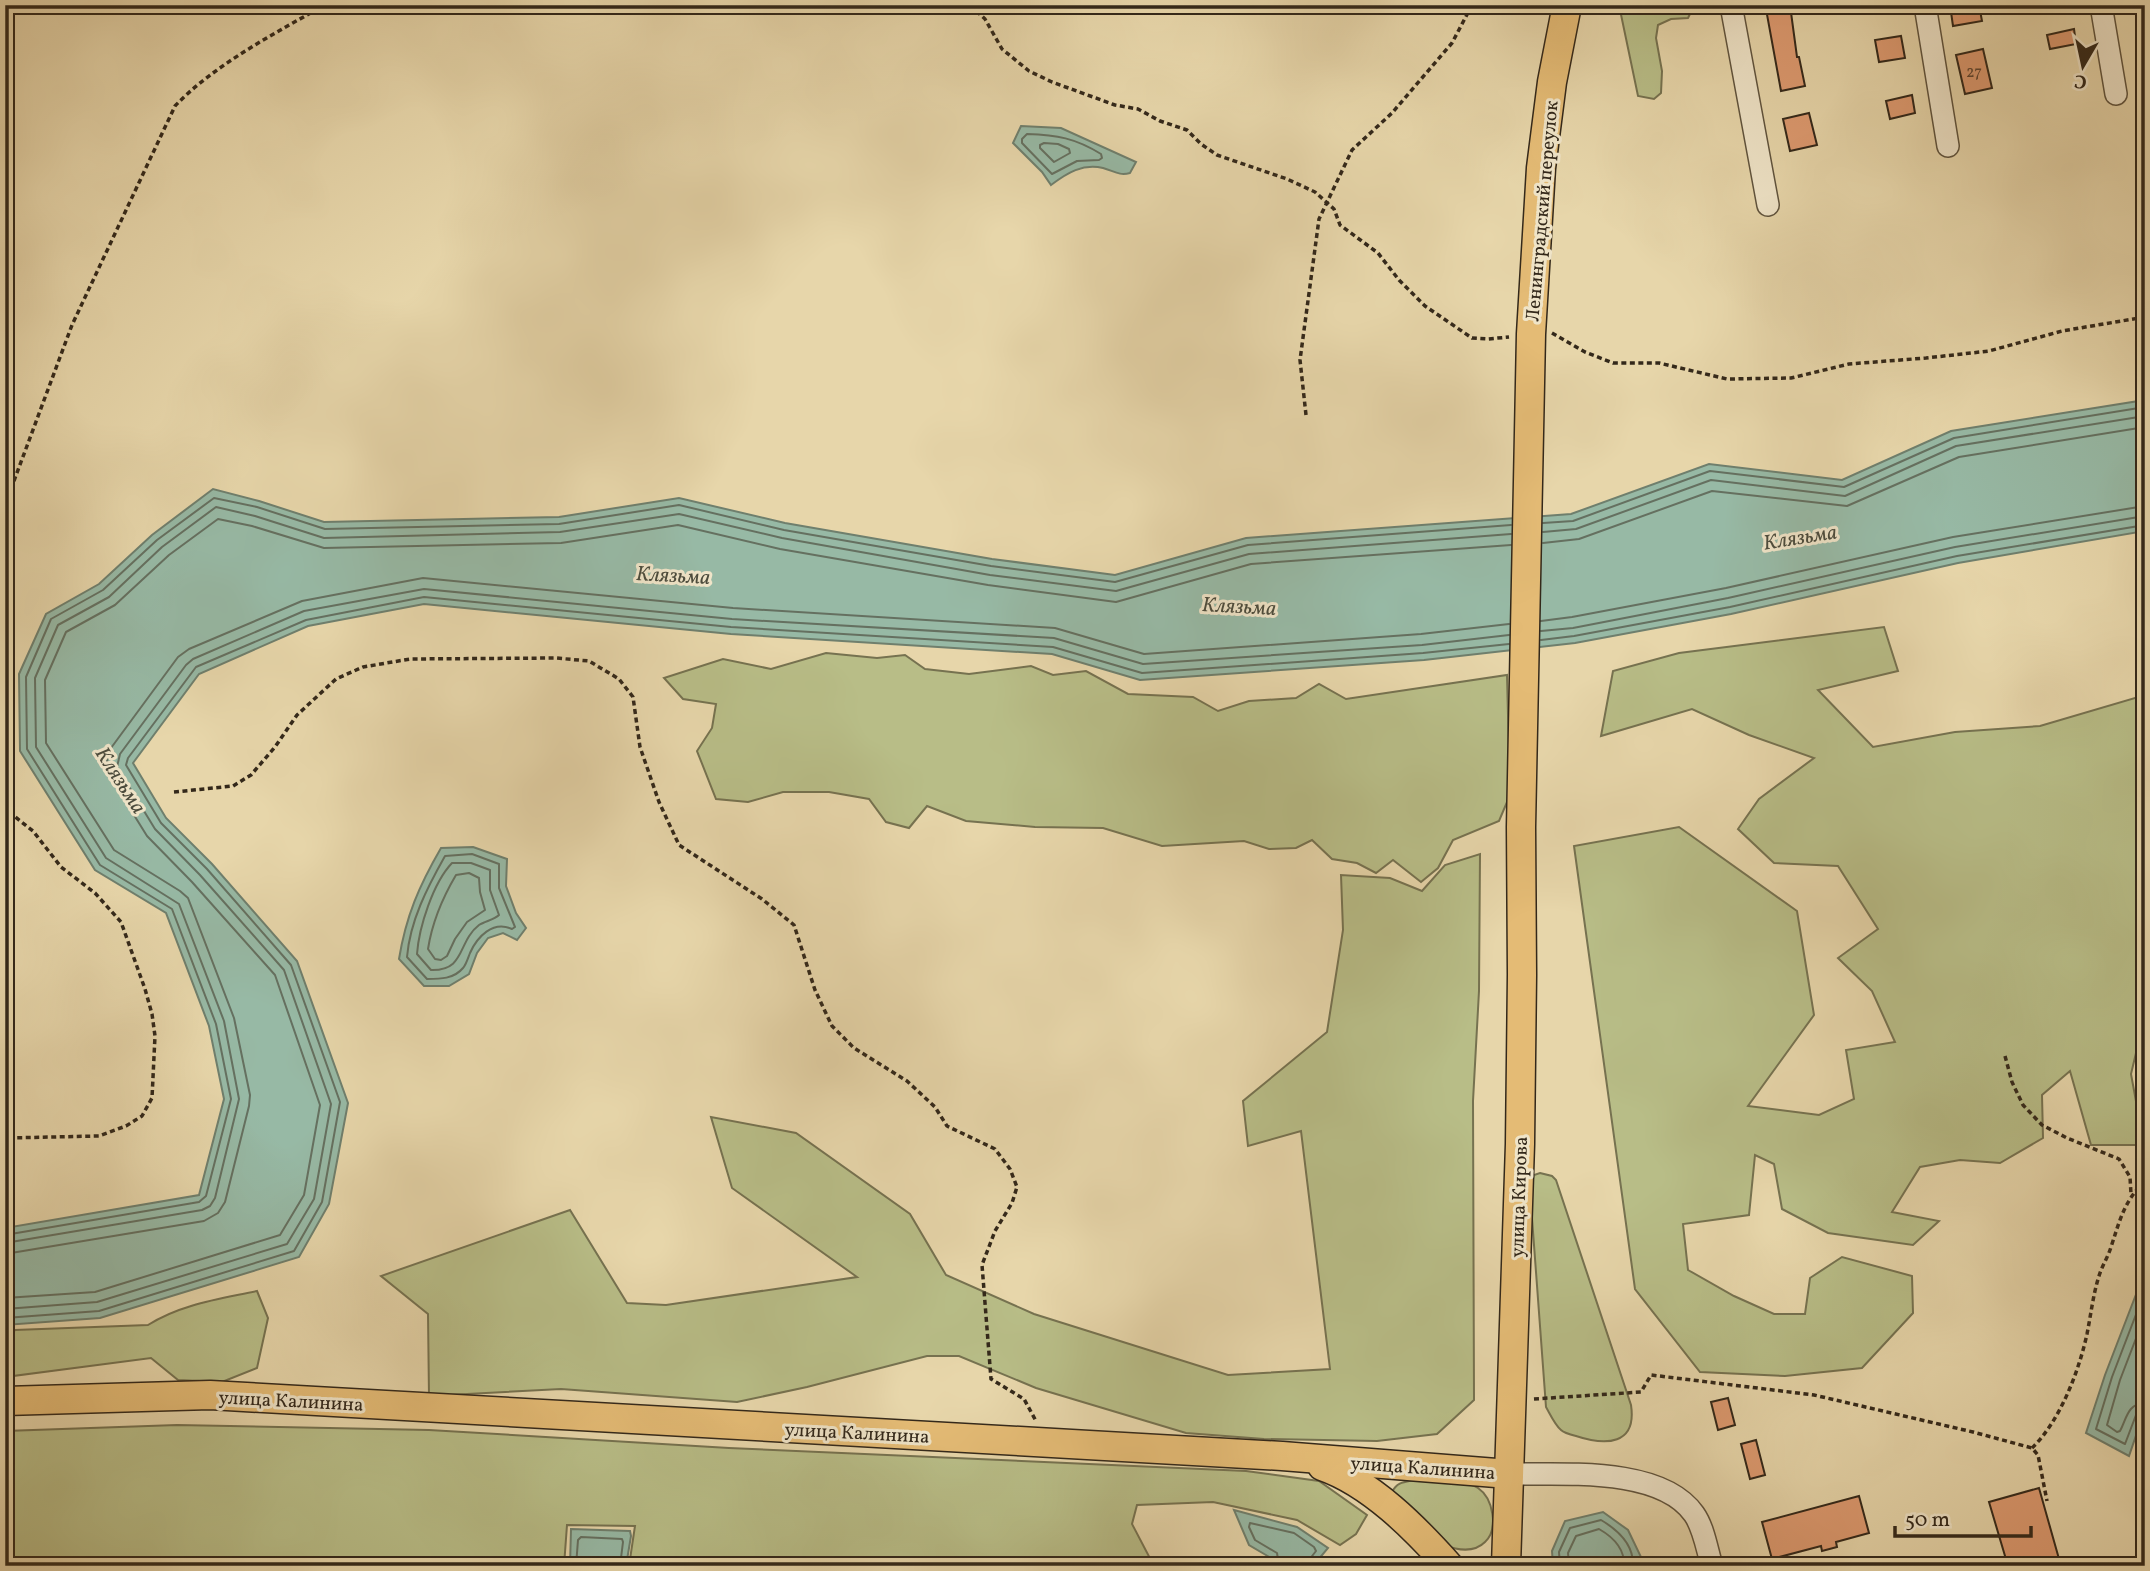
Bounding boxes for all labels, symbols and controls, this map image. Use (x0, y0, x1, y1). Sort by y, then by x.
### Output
north arrow (2048, 32, 2118, 102)
house number: 27 (1966, 62, 1982, 84)
text: С (2073, 67, 2089, 95)
street label: Ленинградский переулок (1520, 100, 1566, 323)
water label: Клязьма (1761, 518, 1839, 559)
water label: Клязьма (635, 560, 711, 593)
water label: Клязьма (1201, 591, 1277, 624)
water label: Клязьма (87, 742, 152, 820)
street label: улица Кирова (1505, 1136, 1535, 1258)
street label: улица Калинина (218, 1385, 364, 1419)
street label: улица Калинина (784, 1417, 930, 1451)
street label: улица Калинина (1350, 1451, 1496, 1487)
scale bar (1895, 1494, 2031, 1538)
text: 50 m (1905, 1506, 1950, 1535)

